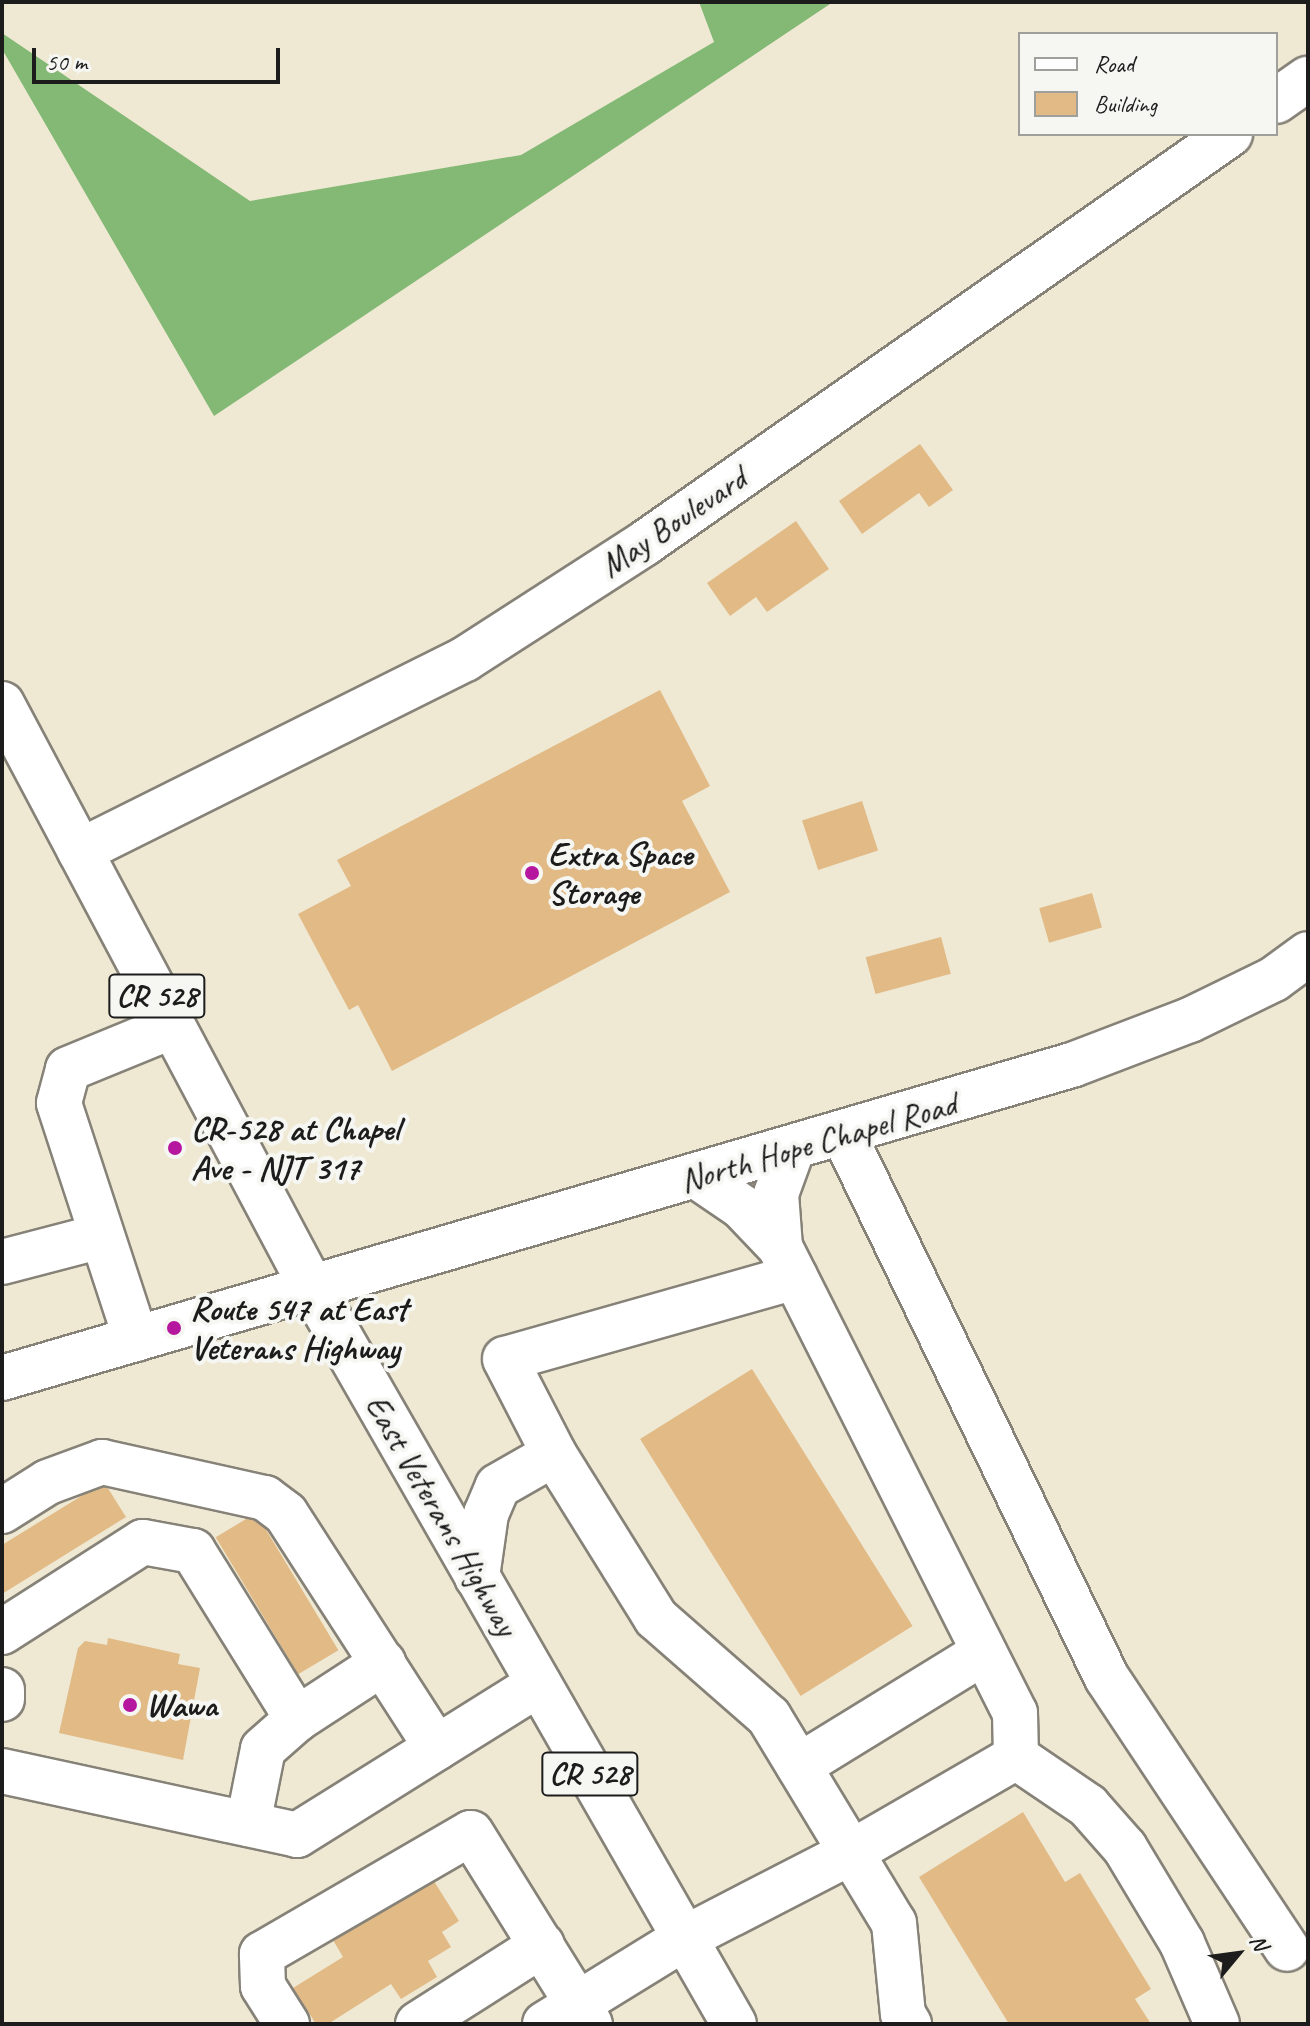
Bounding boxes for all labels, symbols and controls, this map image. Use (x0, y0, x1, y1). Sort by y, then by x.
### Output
scale bar (36, 32, 284, 82)
legend (1018, 32, 1278, 136)
text: 50 m (46, 47, 87, 77)
text: Road (1094, 49, 1134, 79)
text: Building (1094, 89, 1157, 119)
street label: May Boulevard (591, 458, 755, 586)
place label: Extra Space Storage (548, 833, 693, 912)
marker: Extra Space Storage (523, 864, 541, 882)
road number: CR 528 (107, 968, 207, 1024)
street label: North Hope Chapel Road (676, 1083, 960, 1201)
place label: CR-528 at Chapel Ave - NJT 317 (191, 1108, 401, 1188)
marker: CR-528 at Chapel Ave - NJT 317 (166, 1139, 184, 1157)
place label: Route 547 at East Veterans Highway (190, 1288, 408, 1368)
marker: Route 547 at East Veterans Highway (165, 1319, 183, 1337)
street label: East Veterans Highway (357, 1388, 527, 1642)
place label: Wawa (146, 1685, 217, 1725)
marker: Wawa (121, 1696, 139, 1714)
road number: CR 528 (540, 1746, 640, 1802)
north arrow (1198, 1914, 1278, 1994)
text: N (1243, 1930, 1275, 1955)

